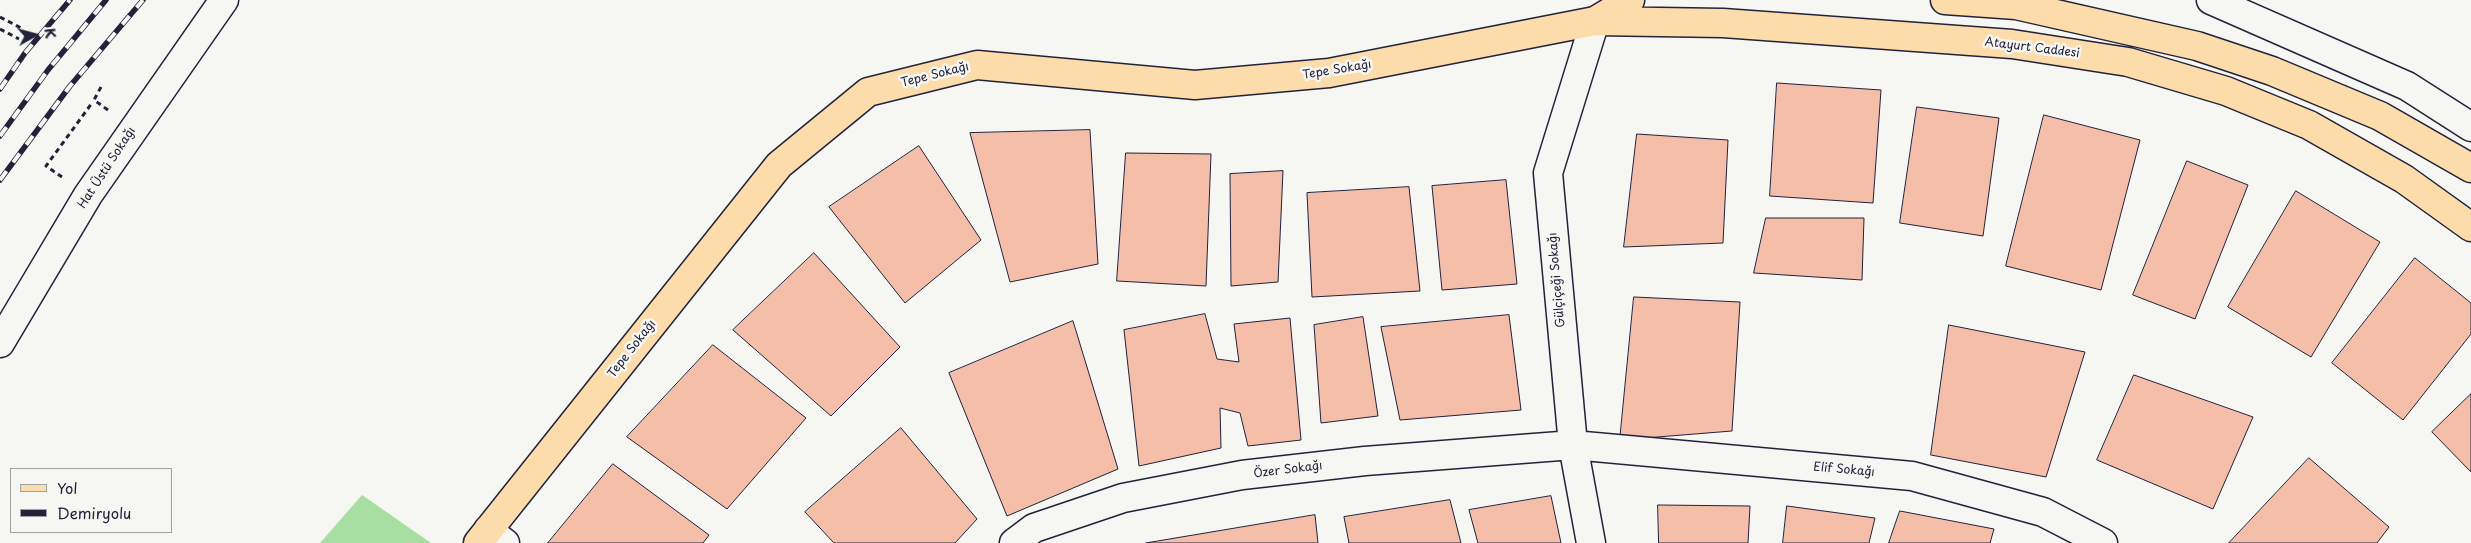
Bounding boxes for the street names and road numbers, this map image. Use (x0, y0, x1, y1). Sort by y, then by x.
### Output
street label: Atayurt Caddesi (1984, 35, 2080, 61)
street label: Tepe Sokağı (1302, 57, 1372, 83)
street label: Tepe Sokağı (900, 60, 970, 90)
street label: Hat Üstü Sokağı (75, 125, 139, 211)
street label: Gülçiçeği Sokağı (1546, 232, 1568, 328)
street label: Tepe Sokağı (605, 317, 659, 381)
street label: Özer Sokağı (1253, 459, 1323, 481)
street label: Elif Sokağı (1813, 460, 1875, 480)

